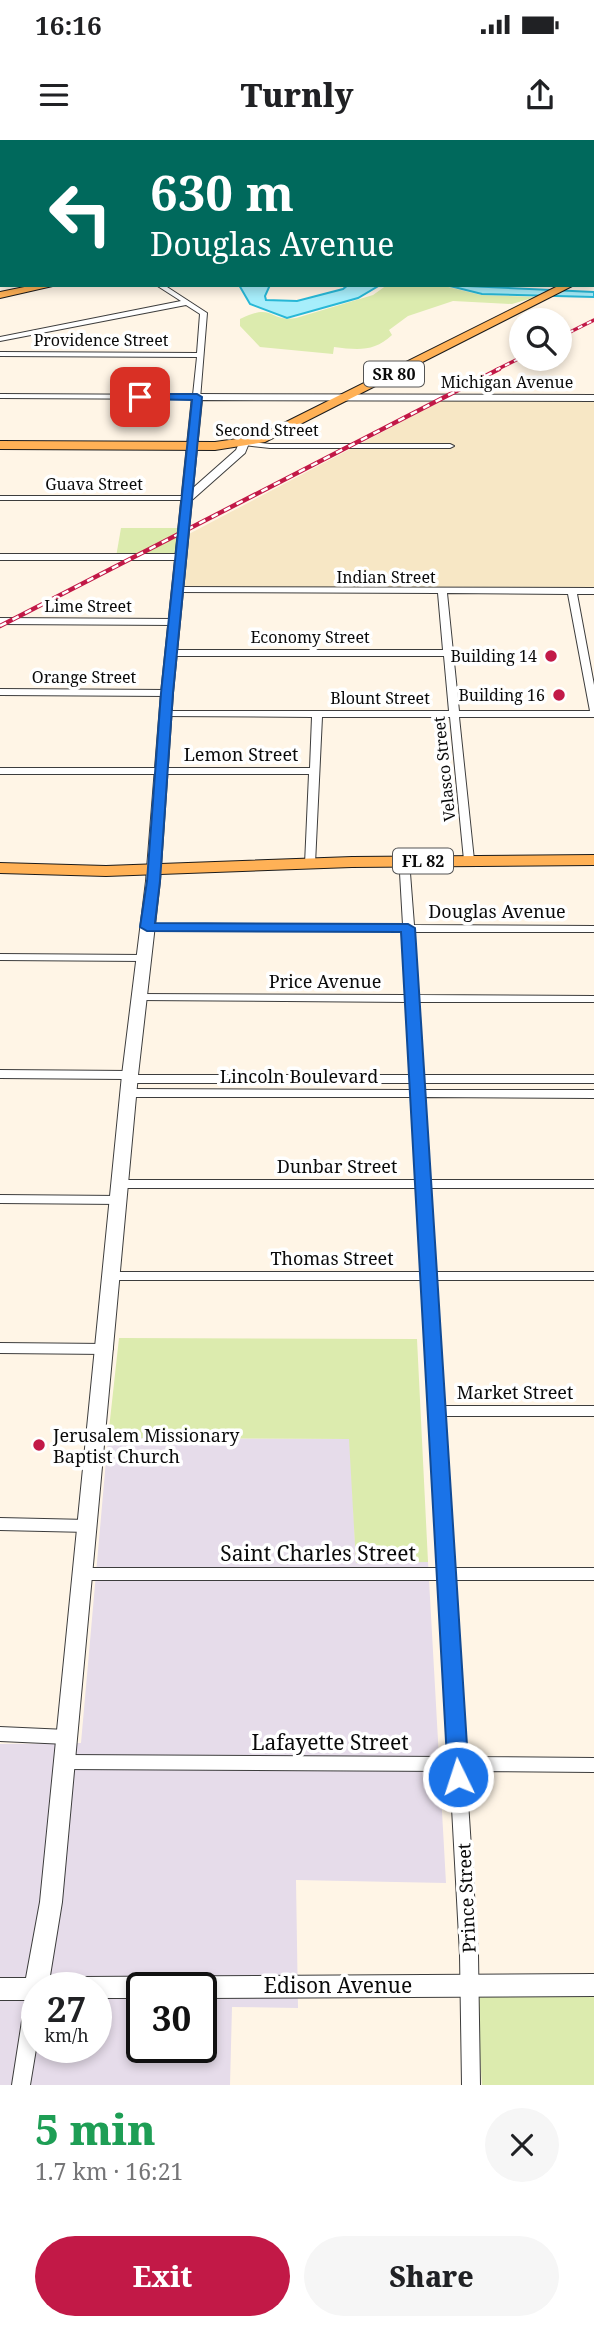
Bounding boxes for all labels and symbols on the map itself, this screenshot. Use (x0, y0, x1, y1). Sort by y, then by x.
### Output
street label: Providence Street (34, 329, 169, 351)
road number: SR 80 (364, 362, 424, 386)
pin (110, 367, 170, 427)
street label: Michigan Avenue (441, 371, 573, 393)
street label: Second Street (215, 419, 319, 441)
street label: Guava Street (45, 473, 143, 495)
street label: Indian Street (336, 566, 436, 588)
street label: Lime Street (44, 595, 132, 617)
street label: Economy Street (250, 626, 370, 648)
place label: Building 14 (450, 645, 537, 667)
marker: Building 14 (543, 648, 559, 664)
street label: Orange Street (32, 666, 137, 688)
place label: Building 16 (458, 684, 545, 706)
street label: Blount Street (330, 687, 430, 709)
marker: Building 16 (551, 687, 567, 703)
street label: Velasco Street (428, 715, 460, 823)
street label: Lemon Street (184, 742, 298, 766)
road number: FL 82 (393, 848, 453, 874)
street label: Douglas Avenue (428, 899, 566, 923)
street label: Price Avenue (269, 969, 381, 993)
street label: Lincoln Boulevard (220, 1064, 378, 1088)
street label: Dunbar Street (277, 1154, 397, 1178)
street label: Thomas Street (271, 1246, 394, 1270)
street label: Market Street (457, 1380, 573, 1404)
place label: Jerusalem Missionary Baptist Church (52, 1423, 240, 1468)
marker: Jerusalem Missionary Baptist Church (31, 1437, 47, 1453)
street label: Saint Charles Street (220, 1539, 416, 1567)
street label: Lafayette Street (251, 1728, 409, 1756)
position arrow (421, 1740, 495, 1814)
street label: Prince Street (451, 1842, 481, 1954)
street label: Edison Avenue (264, 1971, 412, 1999)
speed limit sign: 30 (126, 1972, 217, 2063)

